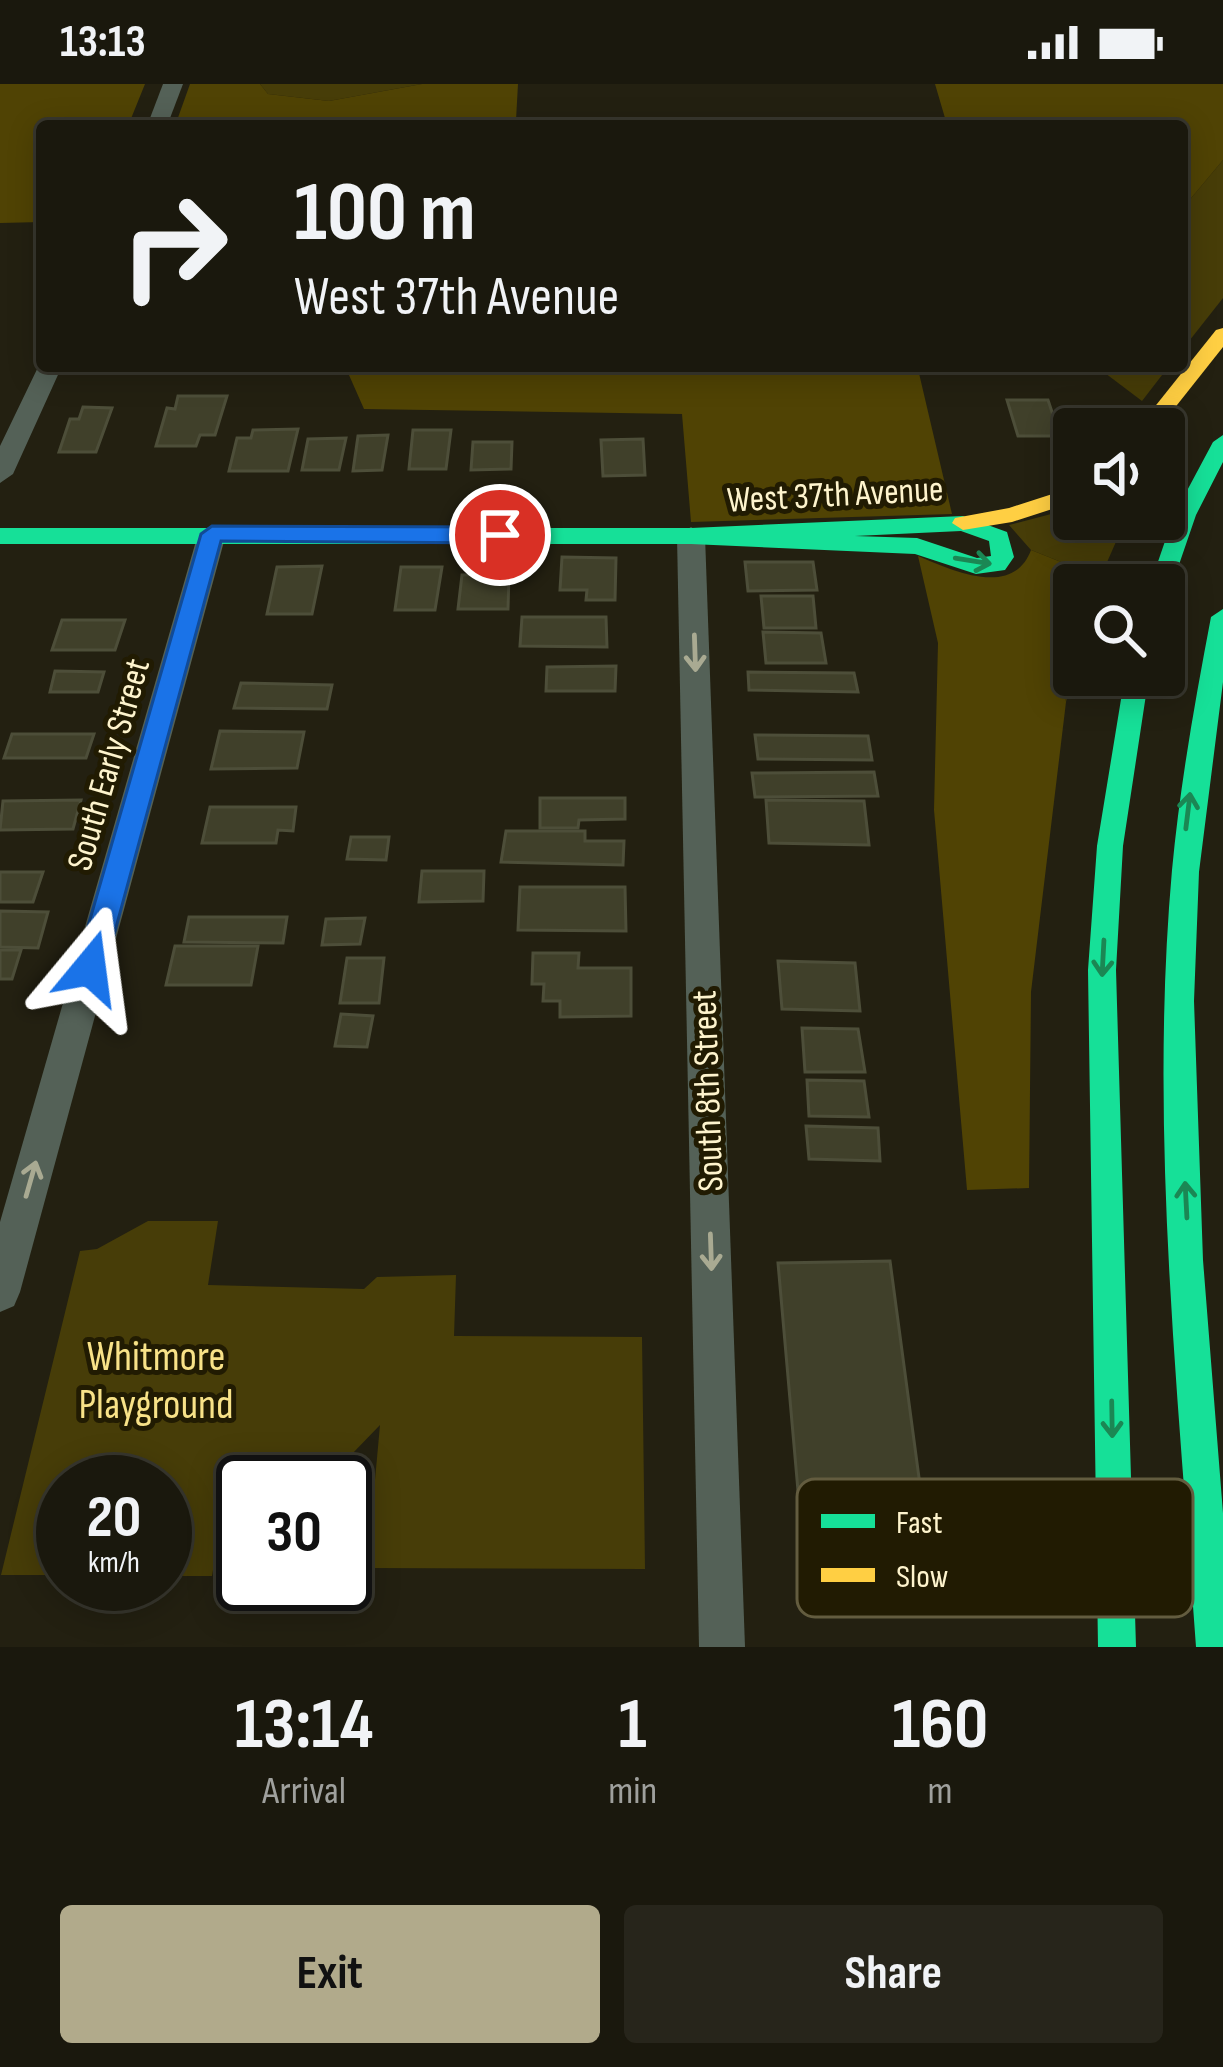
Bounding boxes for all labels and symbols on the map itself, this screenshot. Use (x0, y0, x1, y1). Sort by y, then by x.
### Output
street label: West 37th Avenue (726, 468, 945, 523)
pin (449, 484, 551, 586)
one-way arrow (953, 550, 992, 573)
one-way arrow (683, 633, 706, 672)
street label: South Early Street (59, 654, 160, 876)
one-way arrow (1177, 792, 1199, 831)
position arrow (27, 905, 153, 1031)
one-way arrow (1091, 937, 1114, 976)
street label: South 8th Street (683, 990, 733, 1192)
one-way arrow (21, 1161, 43, 1199)
one-way arrow (1174, 1181, 1197, 1220)
one-way arrow (699, 1232, 722, 1271)
park label: Whitmore Playground (78, 1332, 234, 1431)
one-way arrow (1100, 1399, 1123, 1438)
speed limit sign: 30 (216, 1455, 372, 1611)
legend (797, 1479, 1193, 1617)
text: Fast (896, 1503, 943, 1543)
text: Slow (896, 1557, 948, 1597)

